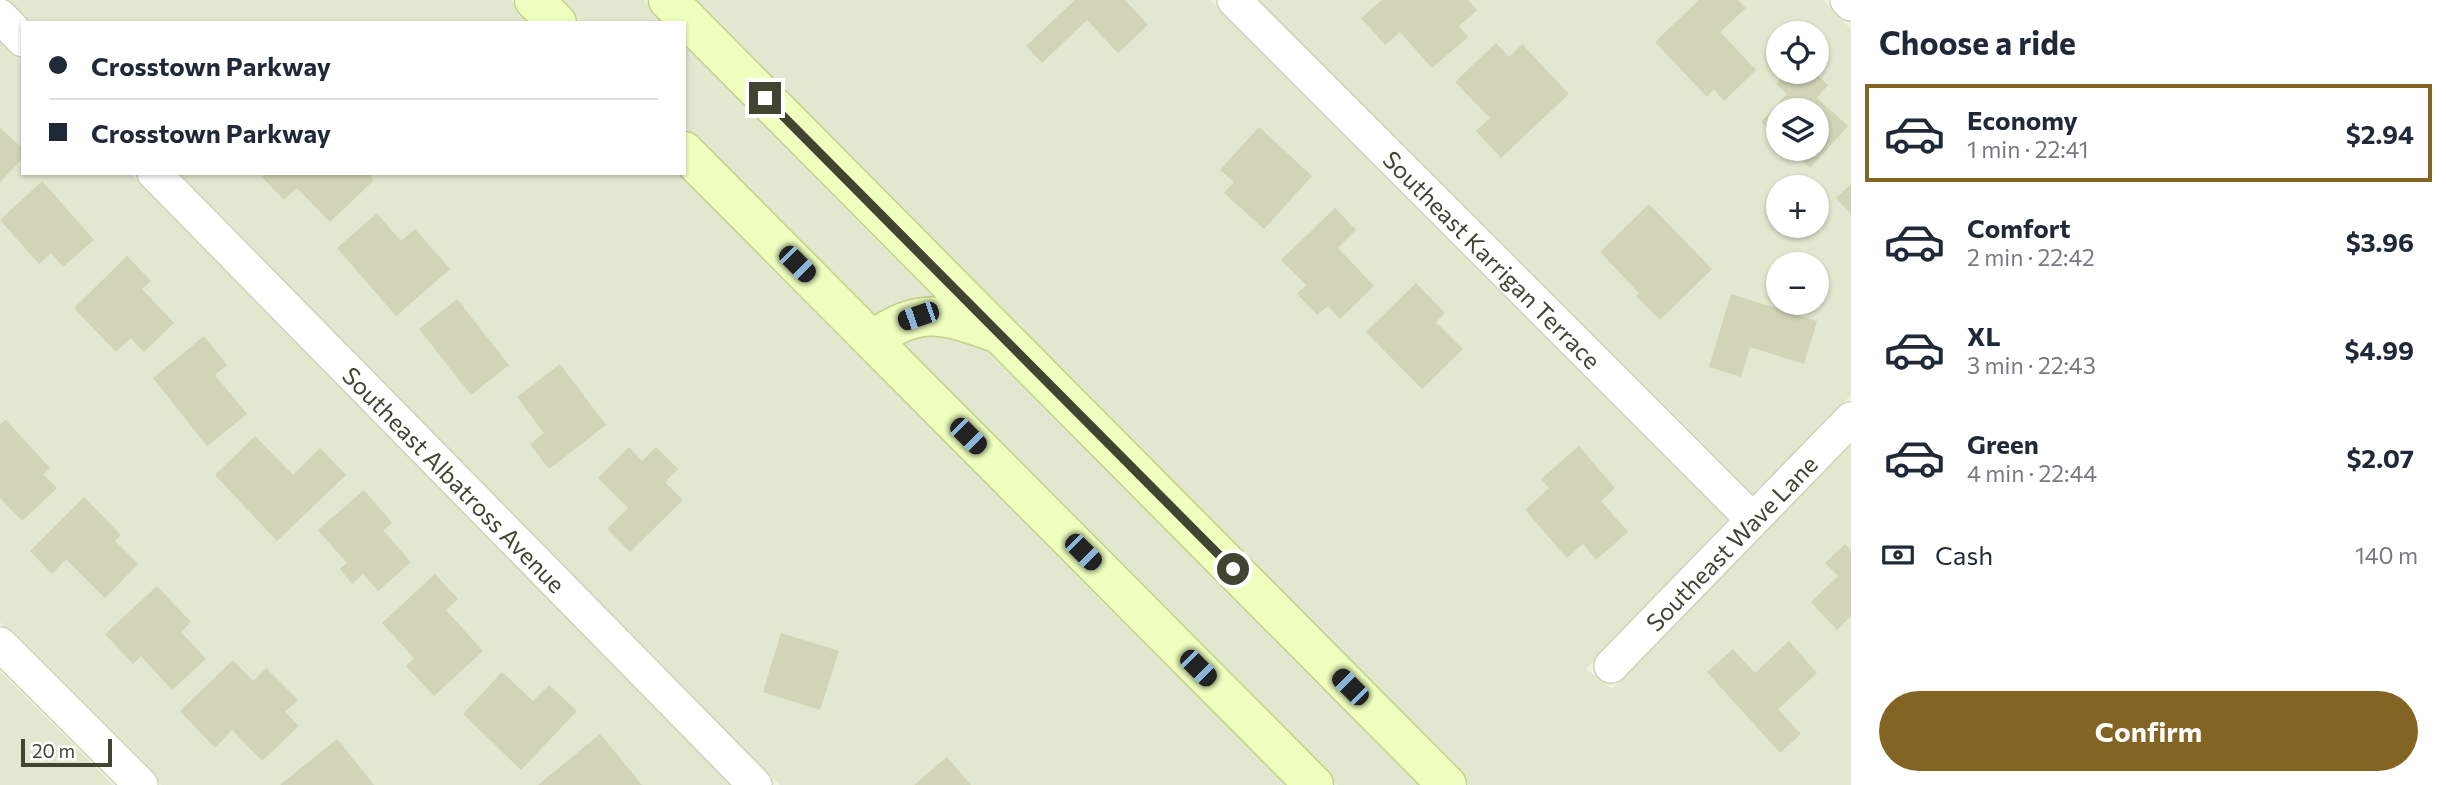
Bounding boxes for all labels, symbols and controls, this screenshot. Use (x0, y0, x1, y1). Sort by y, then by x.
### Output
map controls (1766, 21, 1829, 315)
button: locate (1766, 21, 1829, 84)
text: Choose a ride (1879, 22, 2076, 62)
text: Crosstown Parkway (91, 50, 331, 81)
route end (749, 82, 781, 114)
button: layers (1766, 98, 1829, 161)
icon: car (1883, 102, 1946, 165)
text: Economy (1967, 104, 2078, 135)
text: Crosstown Parkway (91, 117, 331, 148)
text: $2.94 (2346, 118, 2414, 149)
text: 1 min · 22:41 (1967, 135, 2089, 163)
street label: Southeast Karrigan Terrace (1378, 144, 1607, 374)
button: + (1766, 175, 1829, 238)
icon: car (1883, 210, 1946, 273)
text: Comfort (1967, 212, 2070, 243)
text: $3.96 (2346, 226, 2414, 257)
car (775, 242, 820, 286)
text: 2 min · 22:42 (1967, 243, 2095, 271)
button: − (1766, 252, 1829, 315)
car (895, 299, 942, 333)
icon: car (1883, 318, 1946, 381)
text: XL (1967, 320, 2001, 351)
text: $4.99 (2345, 334, 2414, 365)
text: 3 min · 22:43 (1967, 351, 2096, 379)
street label: Southeast Albatross Avenue (337, 360, 572, 598)
car (946, 414, 991, 458)
icon: car (1883, 426, 1946, 489)
text: Green (1967, 428, 2039, 459)
text: $2.07 (2346, 442, 2414, 473)
street label: Southeast Wave Lane (1639, 449, 1823, 636)
text: 4 min · 22:44 (1967, 459, 2097, 487)
car (1061, 530, 1106, 574)
icon: cash (1879, 536, 1917, 574)
text: Cash (1935, 539, 1993, 570)
text: 140 m (2355, 541, 2418, 569)
route start (1217, 553, 1249, 585)
car (1176, 646, 1221, 690)
car (1328, 665, 1373, 709)
button: Confirm (1879, 691, 2418, 771)
scale bar (21, 736, 112, 768)
text: 20 m (32, 739, 75, 762)

